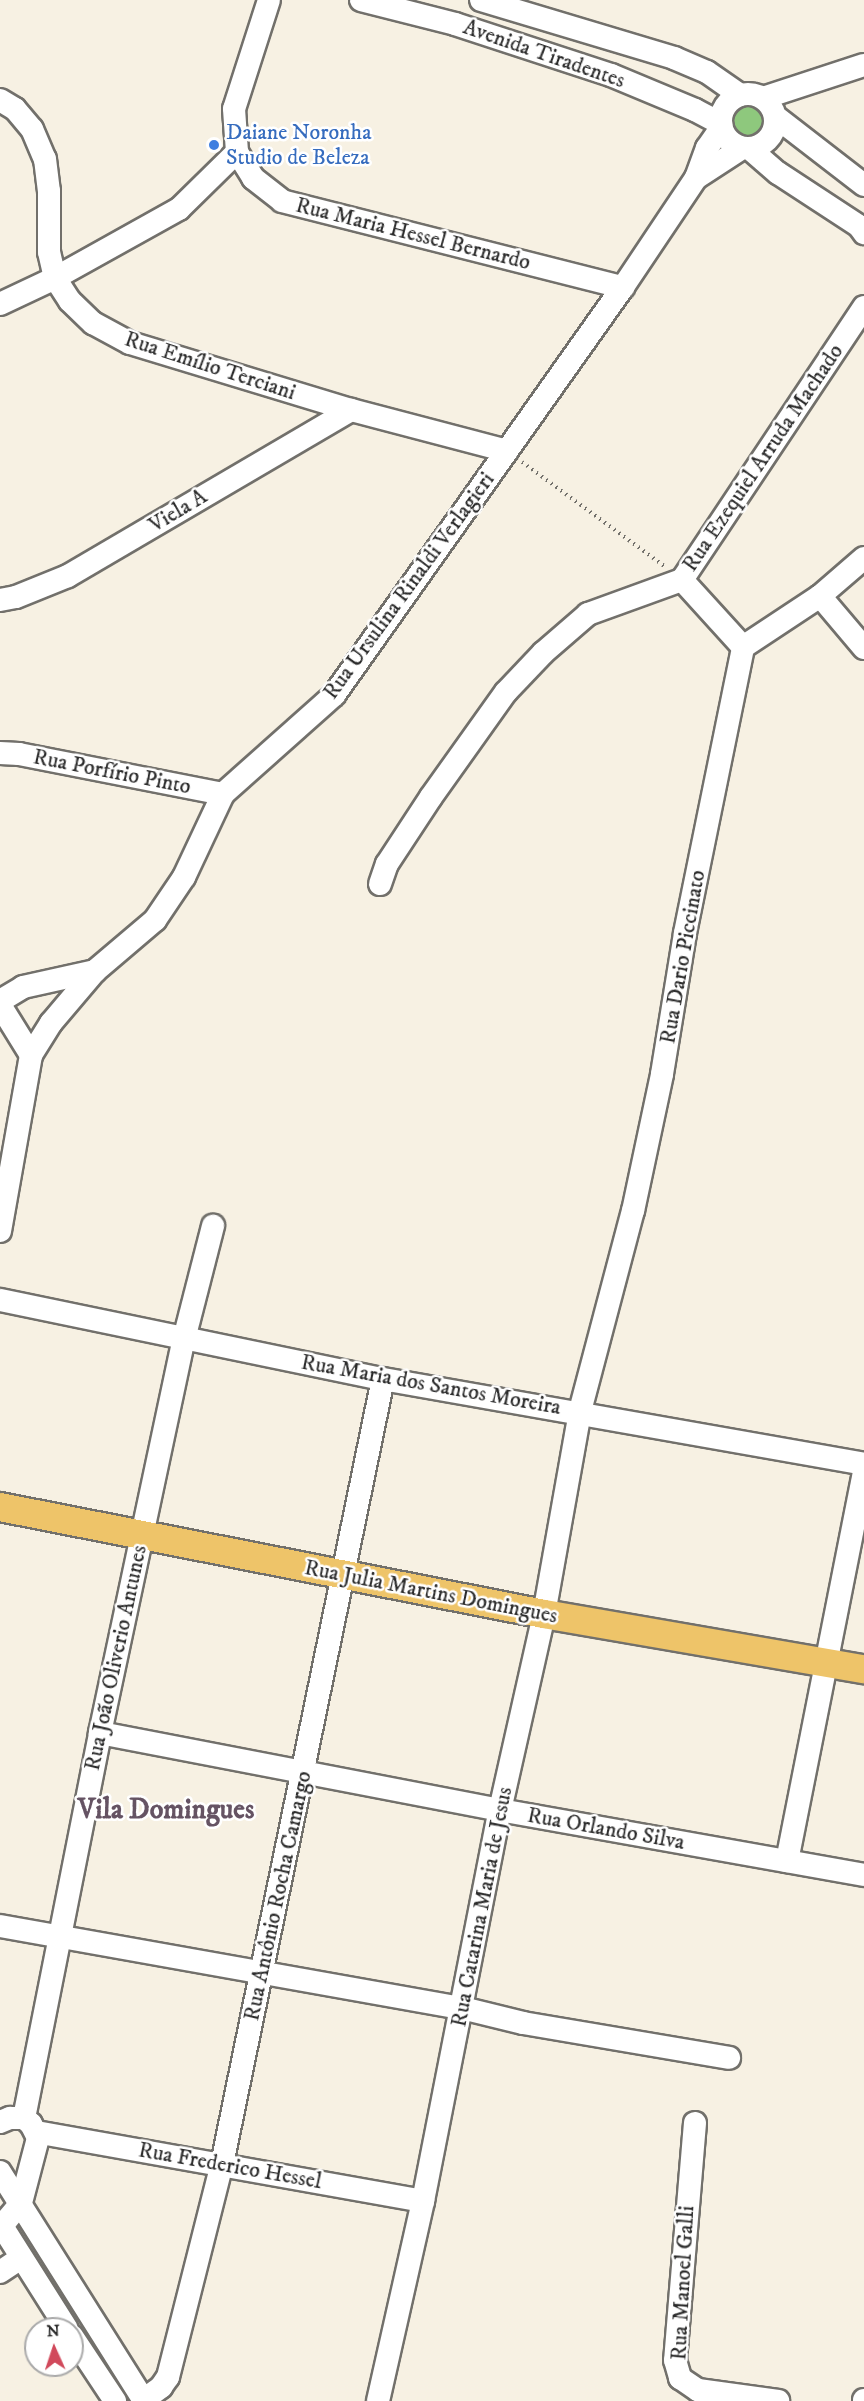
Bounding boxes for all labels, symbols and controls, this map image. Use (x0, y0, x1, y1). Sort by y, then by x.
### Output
street label: Avenida Tiradentes (460, 14, 628, 94)
place label: Daiane Noronha Studio de Beleza (226, 119, 371, 170)
marker: Daiane Noronha Studio de Beleza (207, 138, 221, 152)
street label: Rua Maria Hessel Bernardo (293, 192, 533, 276)
street label: Rua Emílio Terciani (121, 326, 299, 406)
street label: Rua Ezequiel Arruda Machado (677, 339, 849, 577)
street label: Rua Ursulina Rinaldi Verlagieri (318, 467, 500, 705)
street label: Viela A (144, 483, 212, 539)
street label: Rua Porfírio Pinto (31, 744, 193, 800)
street label: Rua Dario Piccinato (655, 868, 711, 1046)
street label: Rua Maria dos Santos Moreira (299, 1349, 563, 1421)
street label: Rua João Oliverio Antunes (79, 1543, 153, 1773)
street label: Rua Julia Martins Domingues (302, 1555, 560, 1629)
street label: Rua Antônio Rocha Camargo (239, 1769, 317, 2023)
street label: Rua Catarina Maria de Jesus (446, 1785, 518, 2029)
district label: Vila Domingues (78, 1793, 254, 1827)
street label: Rua Orlando Silva (525, 1802, 687, 1856)
street label: Rua Frederico Hessel (136, 2137, 324, 2195)
street label: Rua Manoel Galli (666, 2205, 700, 2361)
north arrow (24, 2317, 84, 2377)
text: N (46, 2321, 60, 2341)

